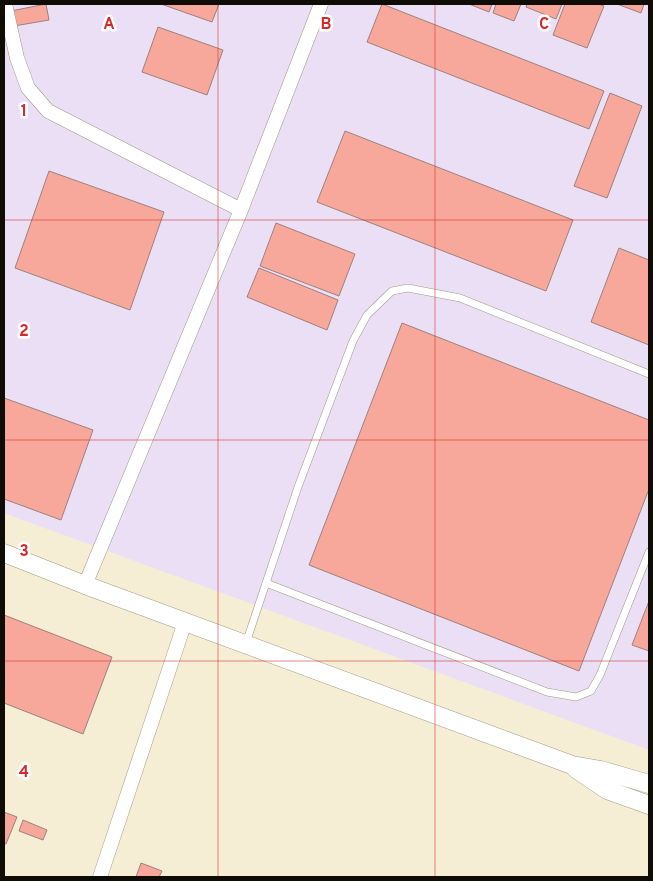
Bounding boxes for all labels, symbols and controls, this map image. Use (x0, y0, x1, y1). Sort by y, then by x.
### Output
text: A (103, 15, 115, 35)
text: B (320, 15, 332, 35)
text: C (539, 15, 549, 35)
text: 1 (21, 102, 27, 122)
text: 2 (19, 322, 29, 342)
text: 3 (19, 542, 29, 562)
text: 4 (19, 763, 29, 783)

